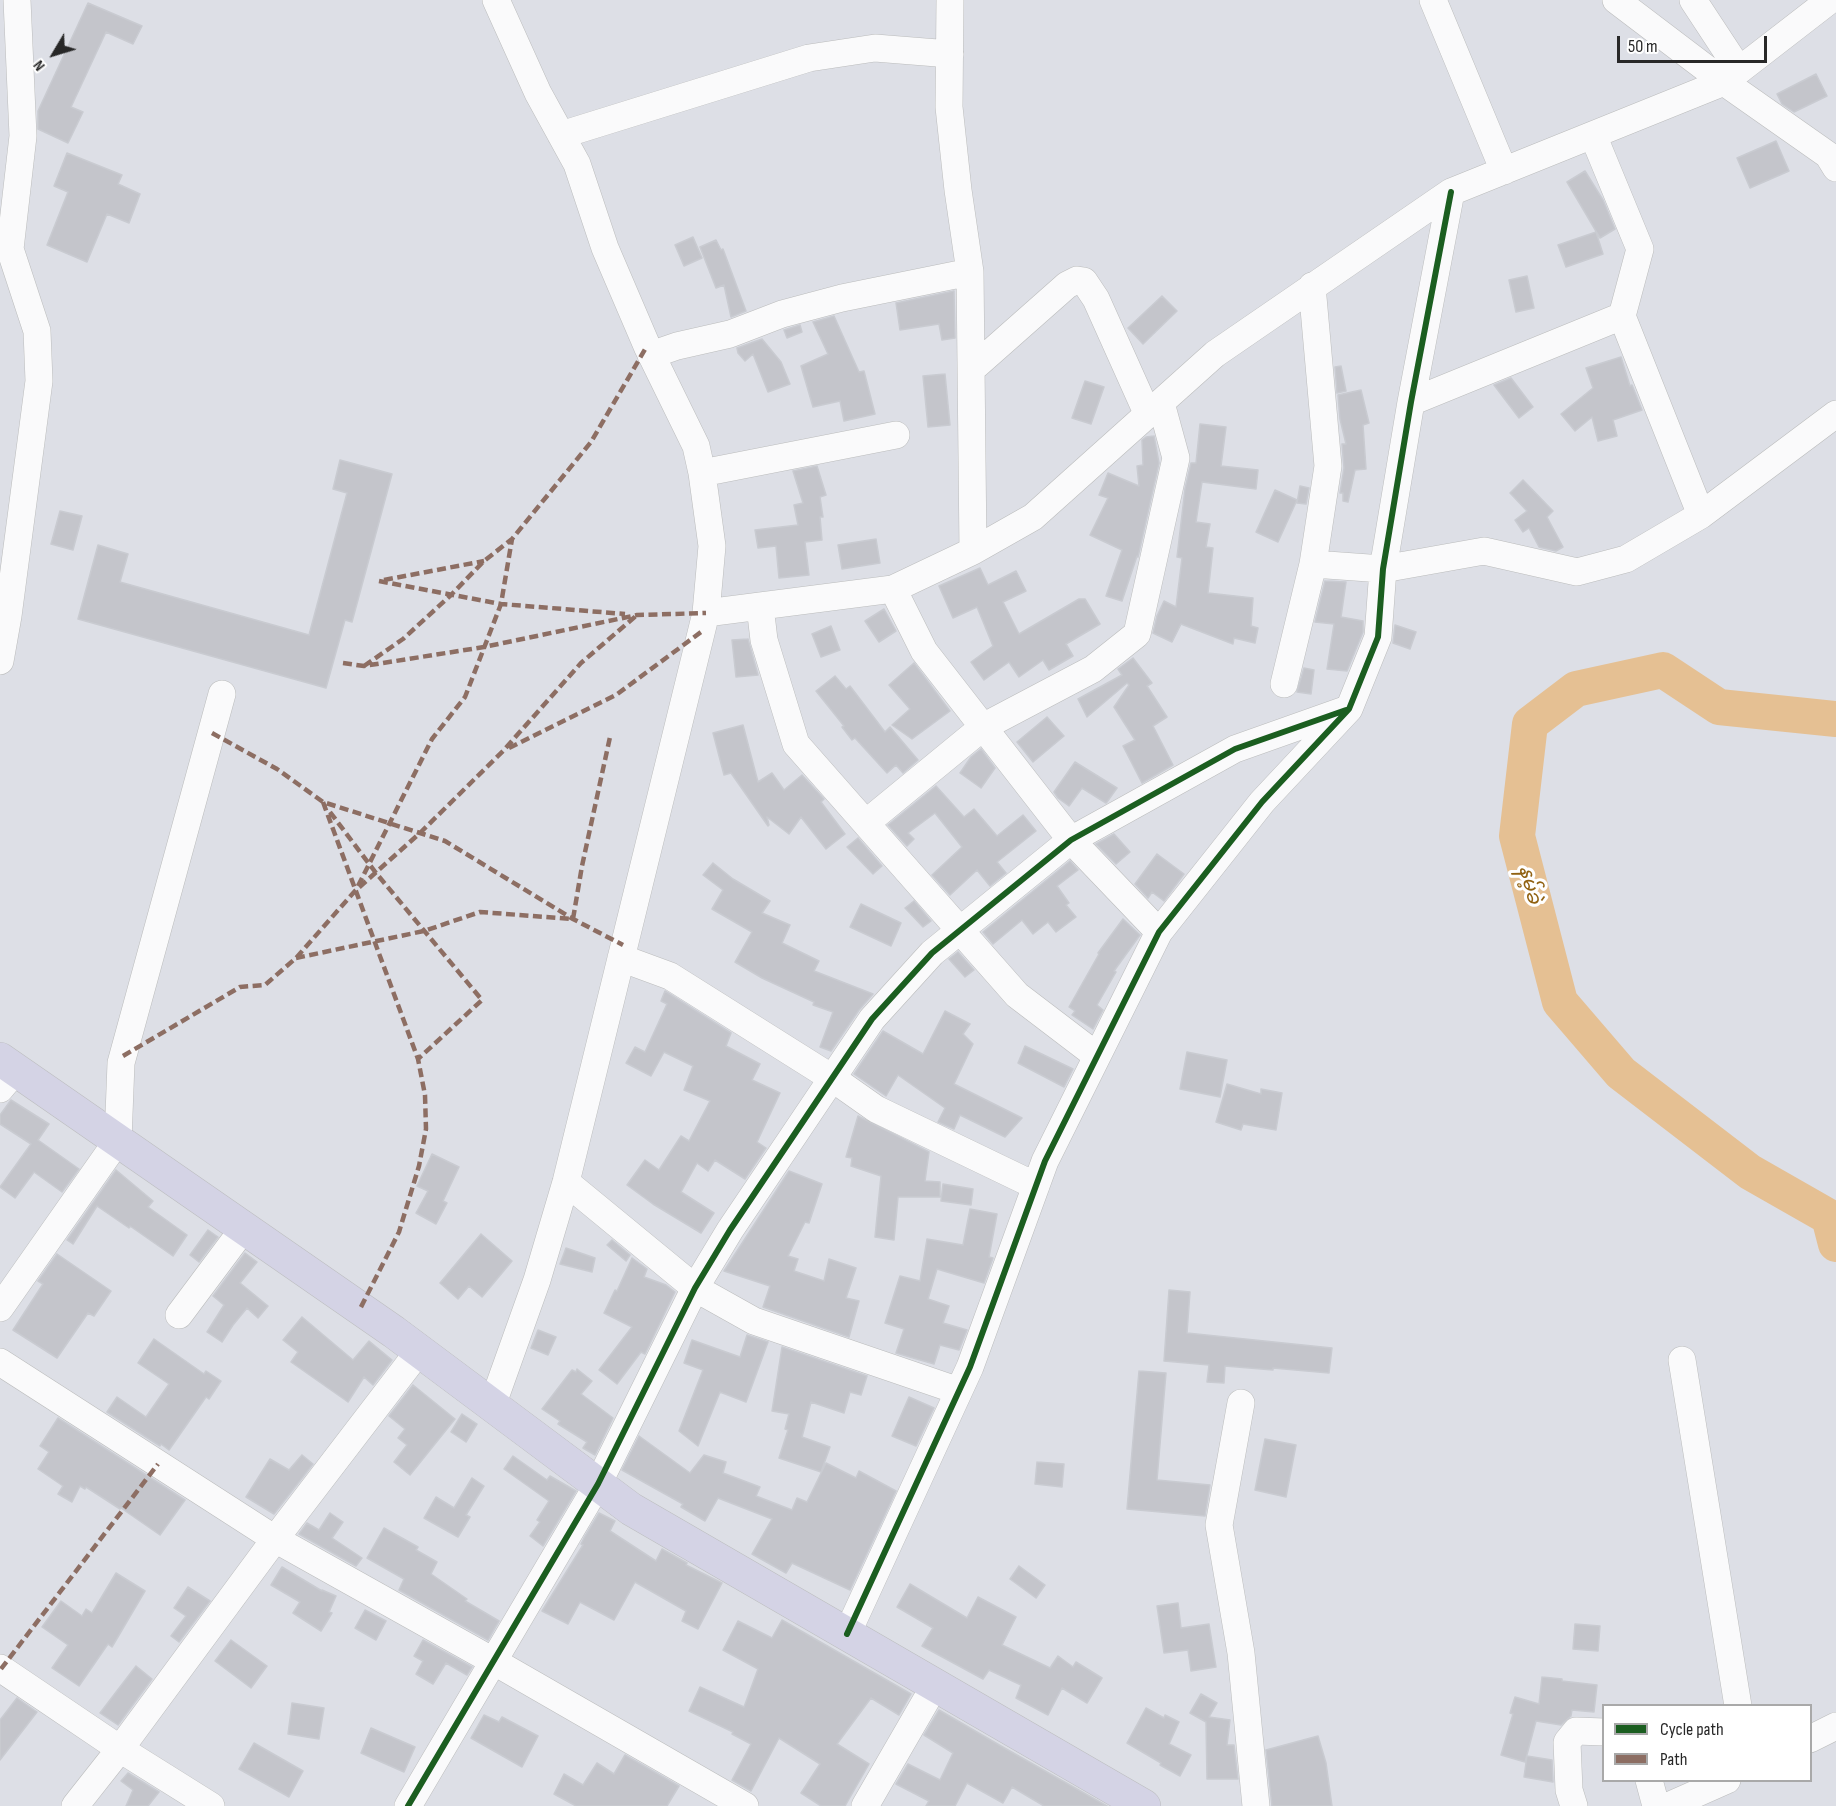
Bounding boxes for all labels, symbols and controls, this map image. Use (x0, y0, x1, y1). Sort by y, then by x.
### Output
north arrow (24, 24, 84, 84)
scale bar (1620, 24, 1770, 62)
text: 50 m (1628, 36, 1658, 57)
text: N (29, 56, 50, 75)
water label: နမ့်ခဲ (1512, 863, 1546, 907)
legend (1602, 1704, 1812, 1782)
text: Cycle path (1660, 1719, 1724, 1740)
text: Path (1660, 1749, 1688, 1770)

